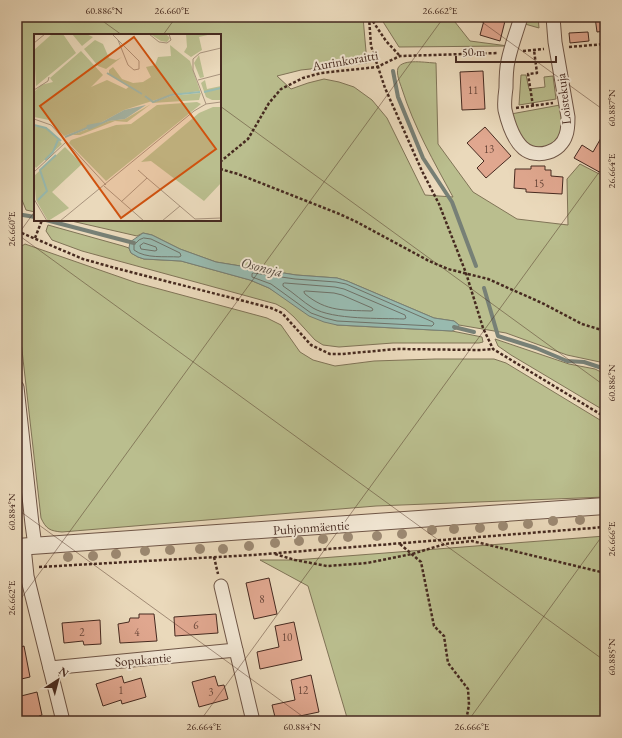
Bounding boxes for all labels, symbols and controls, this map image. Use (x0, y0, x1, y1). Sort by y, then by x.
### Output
text: 60.886°N (85, 4, 123, 17)
text: 26.660°E (155, 4, 190, 17)
text: 26.662°E (423, 4, 458, 17)
inset map (34, 34, 221, 221)
scale bar (456, 38, 556, 64)
text: 50 m (462, 44, 486, 60)
street label: Aurinkoraitti (310, 46, 379, 75)
street label: Loistekuja (552, 71, 575, 126)
house number: 11 (468, 83, 478, 97)
text: 60.887°N (605, 89, 618, 127)
house number: 13 (484, 142, 494, 156)
text: 26.664°E (605, 153, 618, 188)
house number: 15 (534, 176, 544, 190)
text: 26.660°E (5, 211, 18, 246)
water label: Osonoja (239, 253, 285, 281)
text: 60.886°N (605, 364, 618, 402)
text: 60.884°N (5, 493, 18, 531)
street label: Puhjonmäentie (272, 516, 350, 539)
text: 26.666°E (605, 521, 618, 556)
text: 26.662°E (5, 580, 18, 615)
house number: 8 (259, 592, 265, 606)
house number: 6 (193, 618, 199, 632)
house number: 2 (79, 625, 85, 639)
house number: 4 (134, 625, 140, 639)
house number: 10 (282, 630, 292, 644)
text: 60.885°N (605, 638, 618, 676)
street label: Sopukantie (114, 649, 172, 670)
north arrow (38, 660, 78, 700)
text: N (56, 664, 72, 680)
house number: 1 (118, 683, 124, 697)
house number: 12 (298, 683, 309, 697)
house number: 3 (208, 685, 214, 699)
text: 26.664°E (187, 720, 222, 733)
text: 60.884°N (283, 720, 321, 733)
text: 26.666°E (455, 720, 490, 733)

